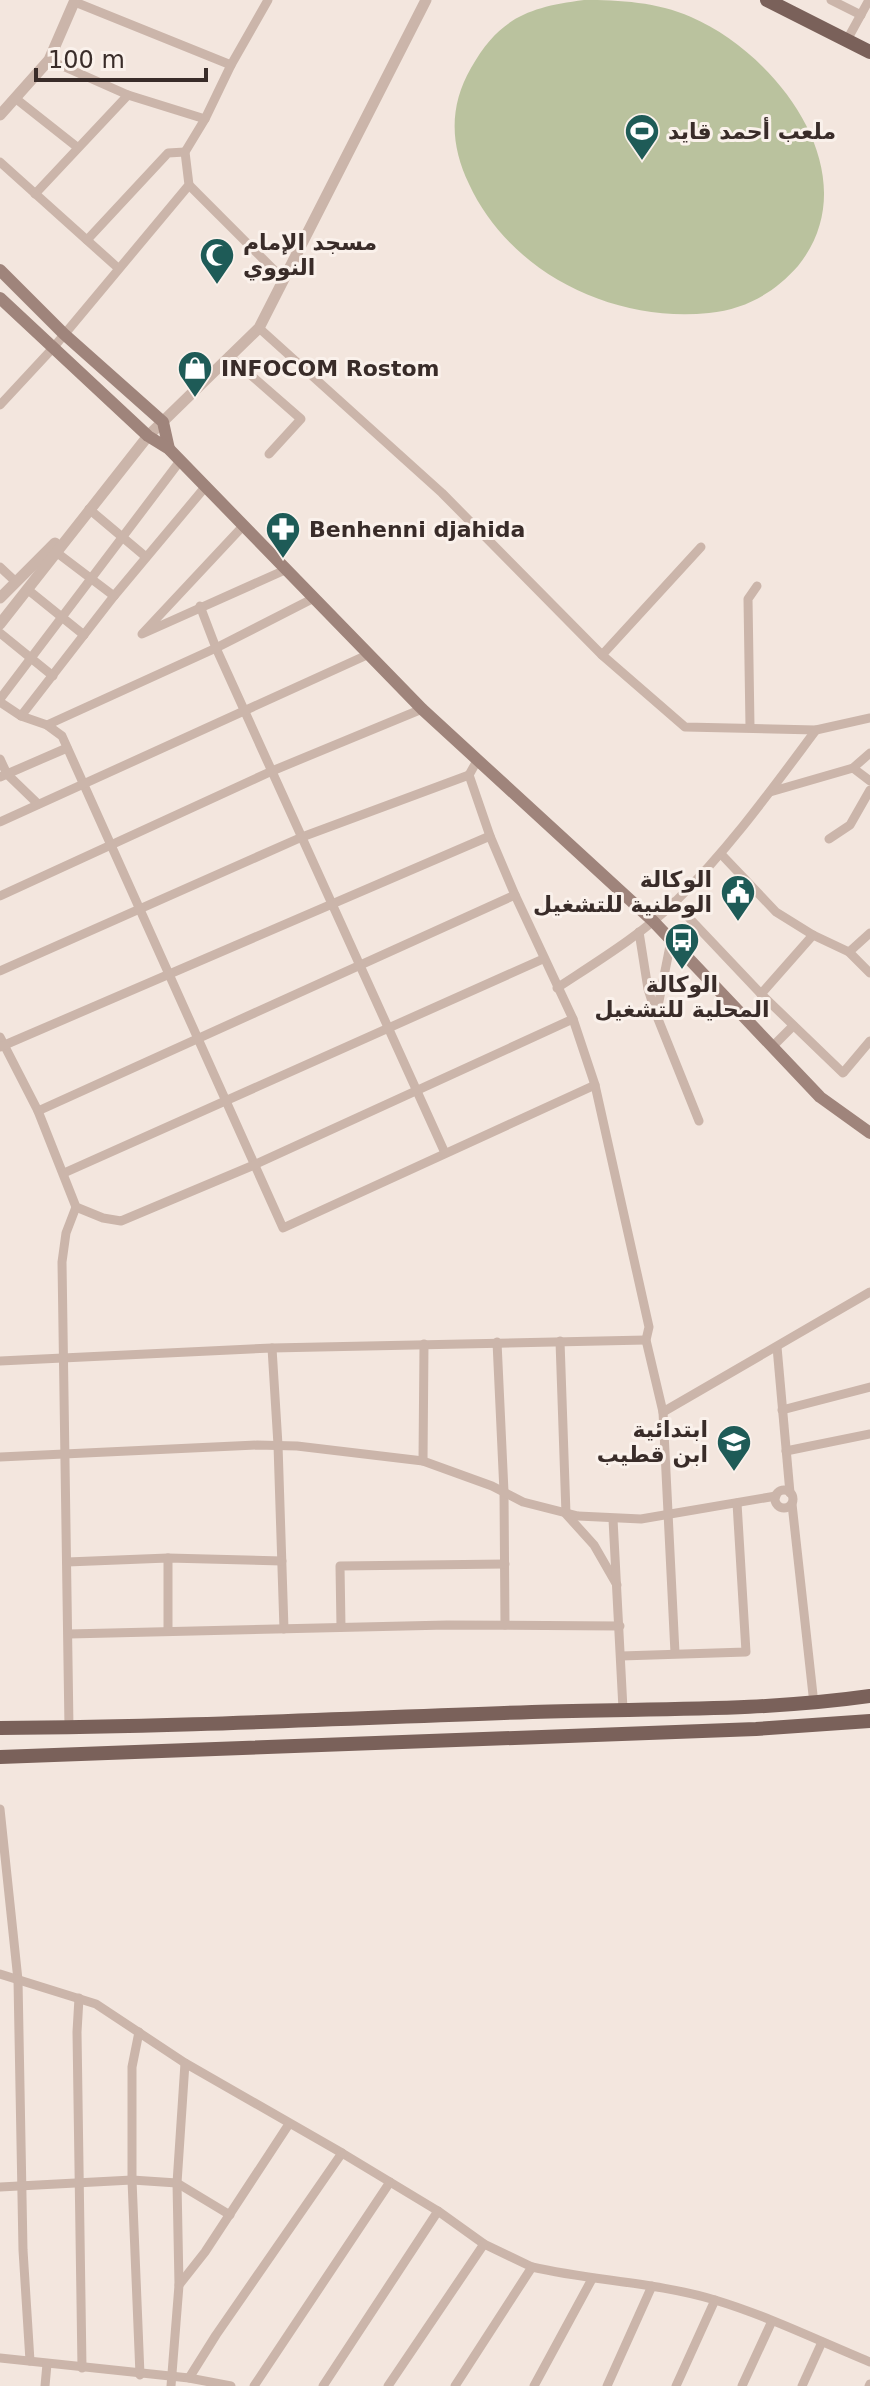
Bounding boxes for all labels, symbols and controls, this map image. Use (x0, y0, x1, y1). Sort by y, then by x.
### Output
scale bar (36, 32, 206, 82)
text: 100 m (48, 46, 125, 74)
sports icon: ملعب أحمد قايد (623, 112, 661, 162)
place label: ملعب أحمد قايد (668, 116, 836, 144)
place label: مسجد الإمام النووي (243, 230, 377, 281)
mosque icon: مسجد الإمام النووي (198, 236, 236, 286)
shop icon: INFOCOM Rostom (176, 349, 214, 399)
place label: INFOCOM Rostom (221, 356, 439, 381)
pharmacy icon: Benhenni djahida (264, 510, 302, 560)
place label: Benhenni djahida (309, 517, 525, 542)
place label: الوكالة الوطنية للتشغيل (533, 867, 712, 918)
public building icon: الوكالة الوطنية للتشغيل (719, 873, 757, 923)
bus stop icon: الوكالة المحلية للتشغيل (663, 921, 701, 971)
place label: الوكالة المحلية للتشغيل (594, 972, 770, 1022)
place label: ابتدائية ابن قطيب (597, 1417, 708, 1468)
school or university icon: ابتدائية ابن قطيب (715, 1423, 753, 1473)

